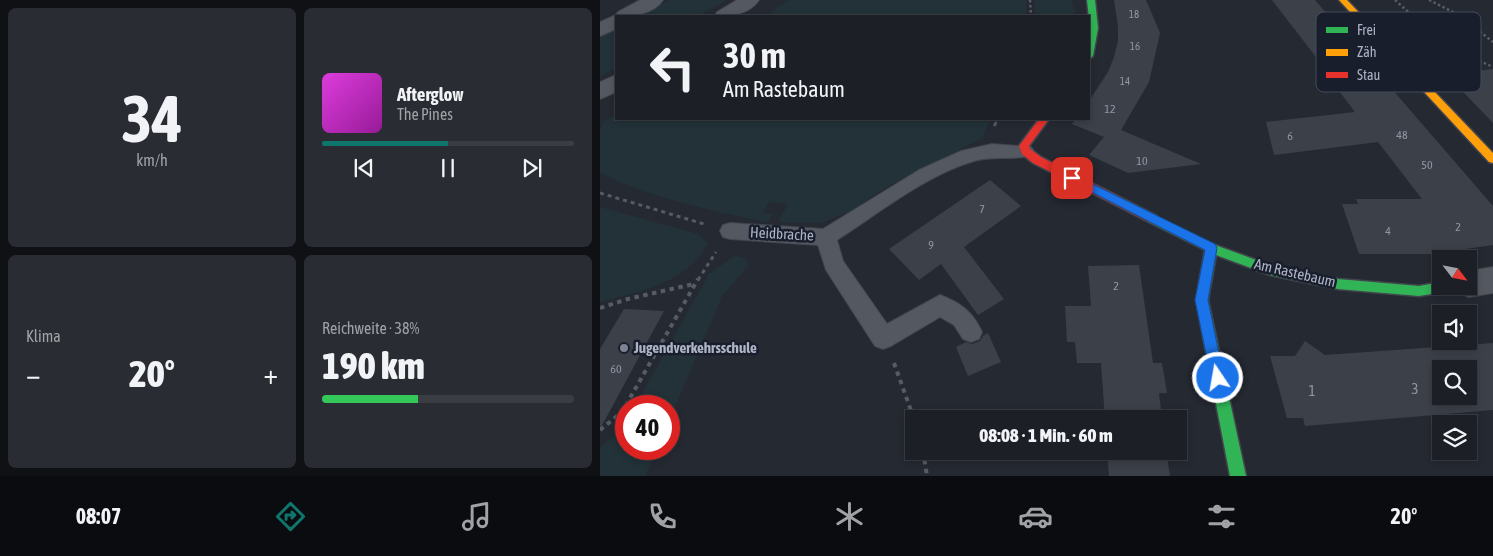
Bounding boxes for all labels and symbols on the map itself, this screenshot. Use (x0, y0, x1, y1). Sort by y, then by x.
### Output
house number: 18 (1129, 8, 1139, 20)
legend (1316, 12, 1481, 92)
text: Frei (1357, 22, 1376, 38)
house number: 16 (1130, 40, 1140, 52)
text: Zäh (1357, 44, 1377, 60)
text: Stau (1357, 67, 1380, 83)
house number: 14 (1120, 75, 1130, 87)
house number: 12 (1104, 102, 1116, 116)
house number: 48 (1396, 128, 1408, 142)
house number: 6 (1287, 129, 1293, 143)
house number: 10 (1136, 154, 1148, 168)
pin (1051, 157, 1093, 199)
house number: 50 (1421, 158, 1433, 172)
house number: 7 (979, 202, 985, 216)
house number: 2 (1455, 220, 1461, 234)
street label: Heidbrache (750, 223, 815, 244)
house number: 4 (1385, 224, 1391, 238)
house number: 9 (928, 238, 934, 252)
north arrow (1432, 250, 1478, 295)
street label: Am Rastebaum (1253, 255, 1338, 290)
house number: 2 (1113, 279, 1119, 293)
place label: Jugendverkehrsschule (633, 339, 757, 356)
marker: Jugendverkehrsschule (618, 342, 630, 354)
position arrow (1191, 351, 1243, 403)
house number: 60 (610, 362, 622, 376)
house number: 3 (1411, 380, 1419, 397)
house number: 1 (1308, 382, 1316, 399)
speed limit sign: 40 (615, 395, 680, 460)

